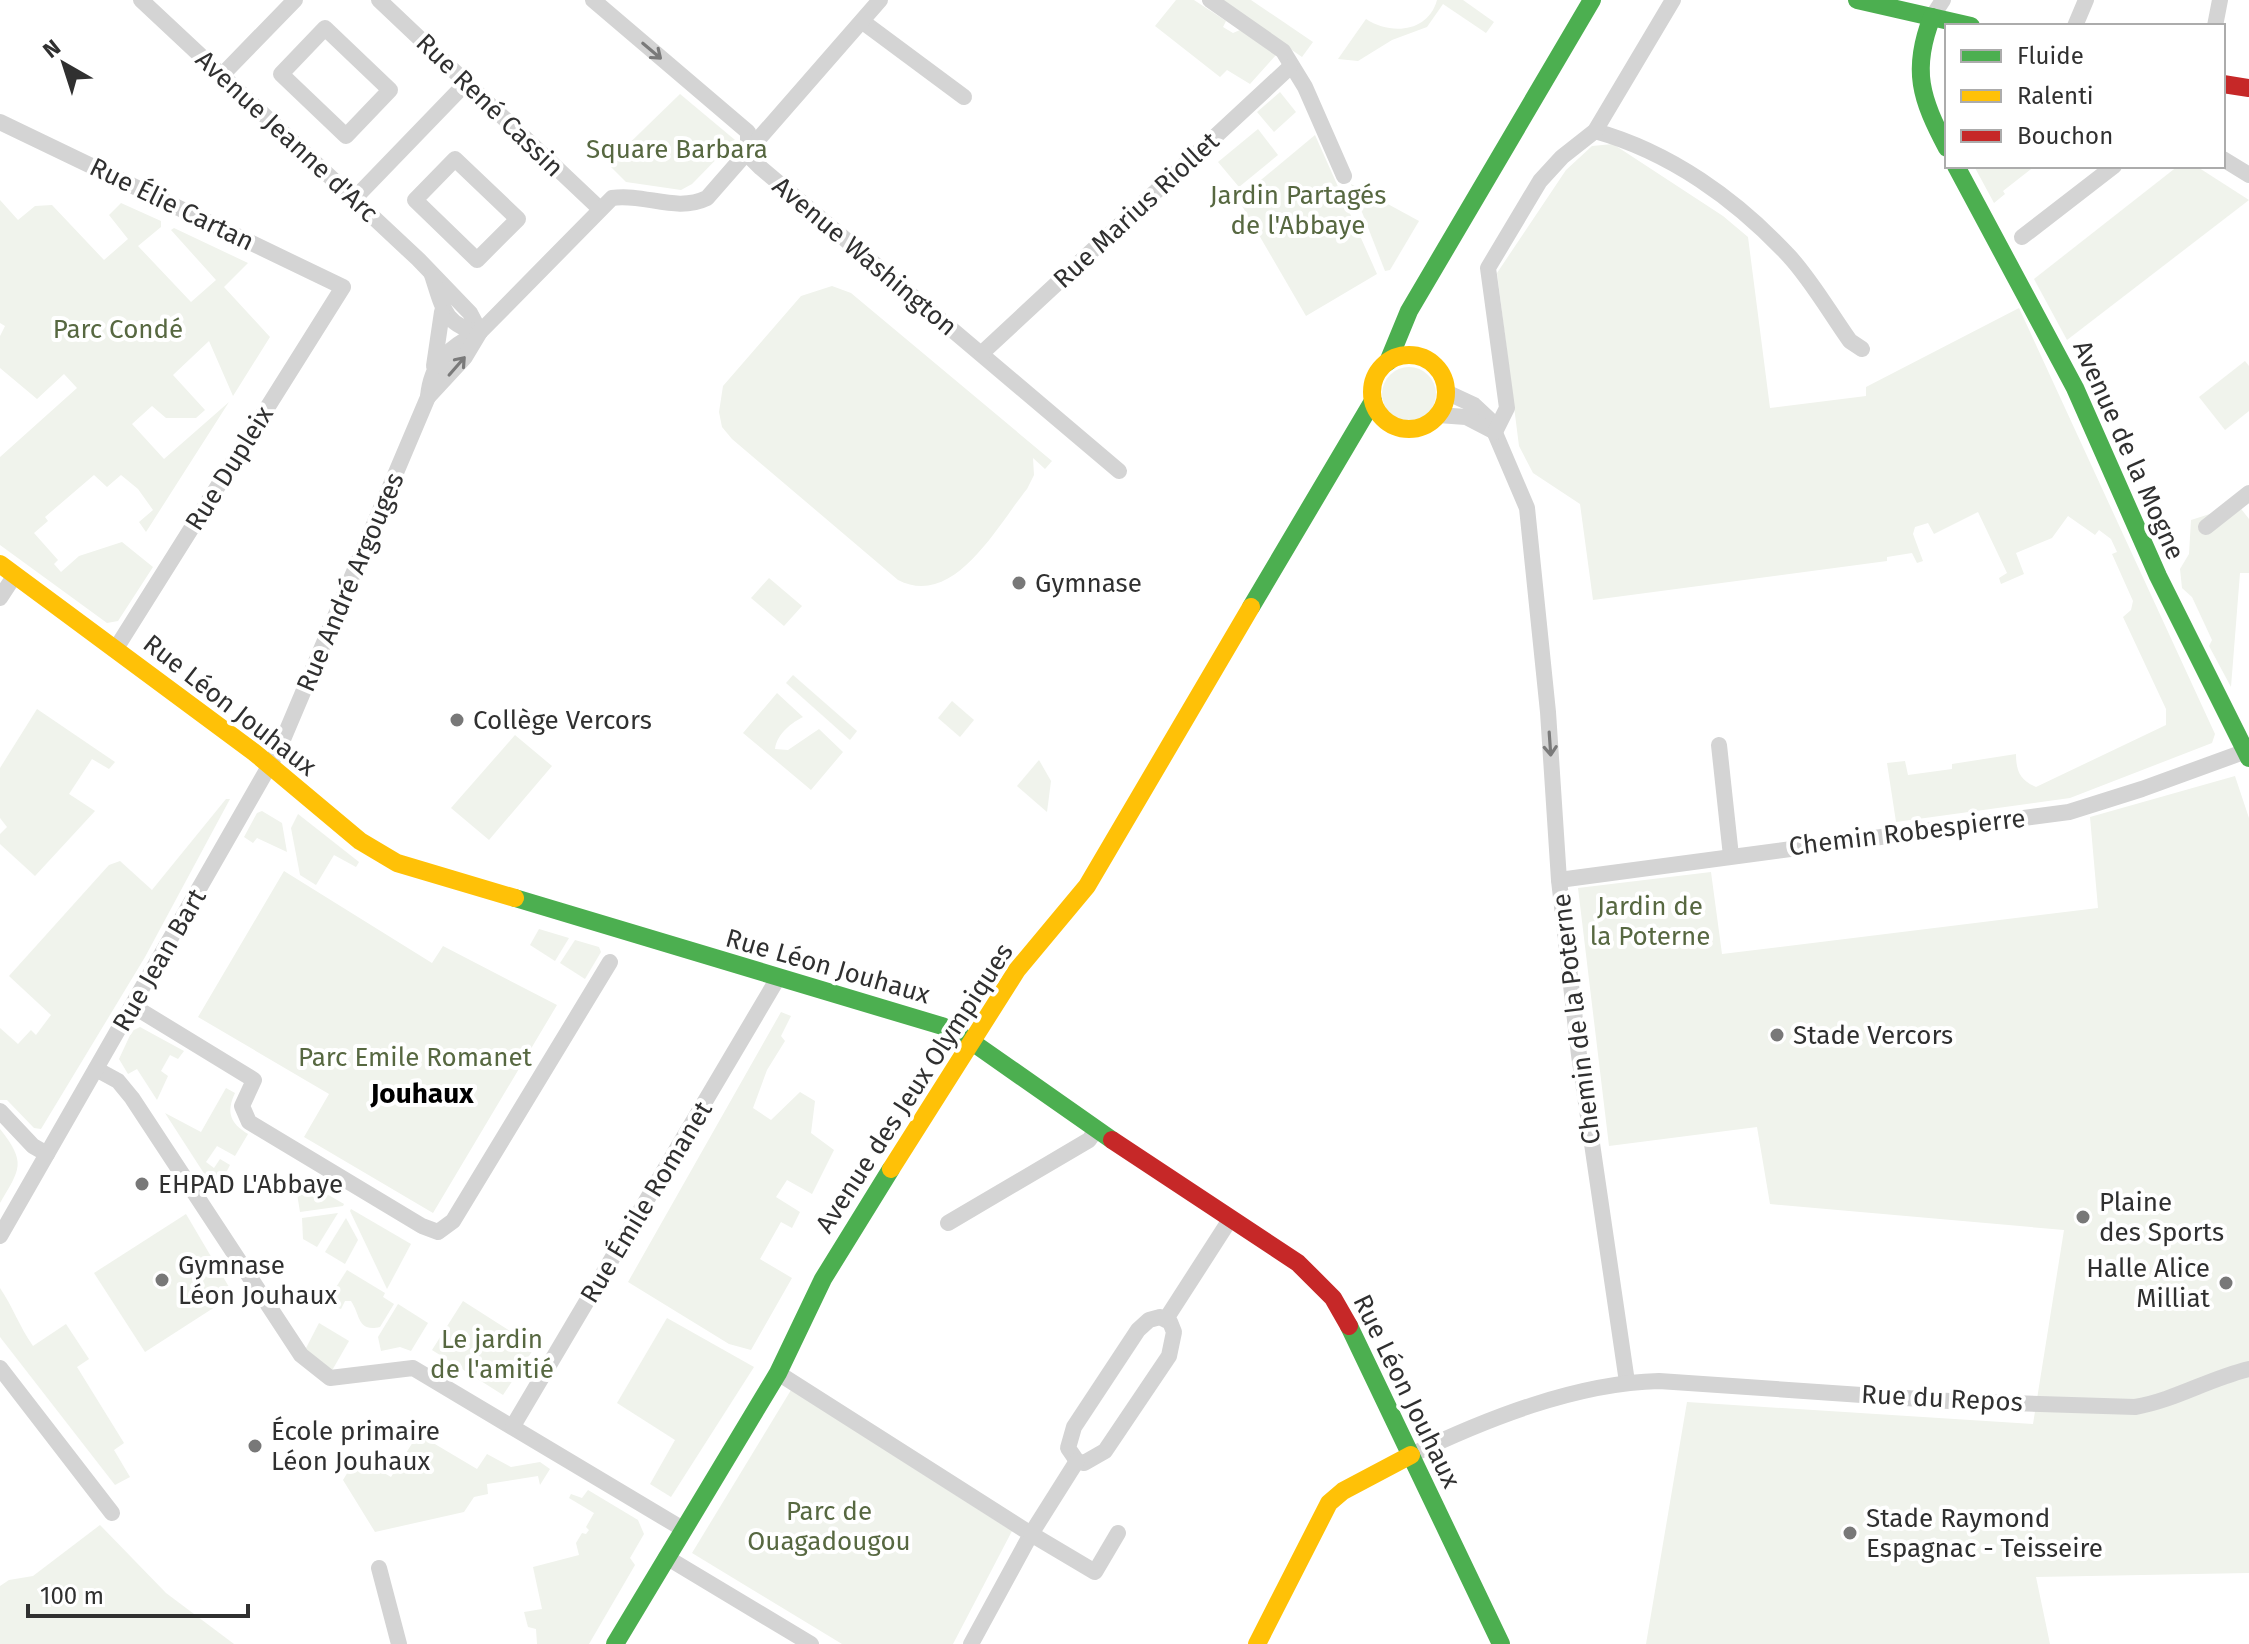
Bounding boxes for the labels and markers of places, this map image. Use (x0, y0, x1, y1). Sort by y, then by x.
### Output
place label: Gymnase (1035, 568, 1142, 599)
marker: Gymnase (1010, 574, 1028, 592)
place label: Collège Vercors (473, 705, 652, 736)
marker: Collège Vercors (448, 711, 466, 729)
place label: Stade Vercors (1793, 1020, 1953, 1051)
marker: Stade Vercors (1768, 1026, 1786, 1044)
place label: EHPAD L'Abbaye (158, 1169, 343, 1200)
marker: EHPAD L'Abbaye (133, 1175, 151, 1193)
place label: Plaine des Sports (2099, 1187, 2224, 1248)
marker: Plaine des Sports (2074, 1208, 2092, 1226)
place label: Gymnase Léon Jouhaux (178, 1250, 338, 1311)
place label: Halle Alice Milliat (2086, 1253, 2211, 1314)
marker: Gymnase Léon Jouhaux (153, 1271, 171, 1289)
marker: Halle Alice Milliat (2217, 1274, 2235, 1292)
place label: École primaire Léon Jouhaux (271, 1416, 440, 1477)
marker: École primaire Léon Jouhaux (246, 1437, 264, 1455)
place label: Stade Raymond Espagnac - Teisseire (1866, 1503, 2103, 1564)
marker: Stade Raymond Espagnac - Teisseire (1841, 1524, 1859, 1542)

